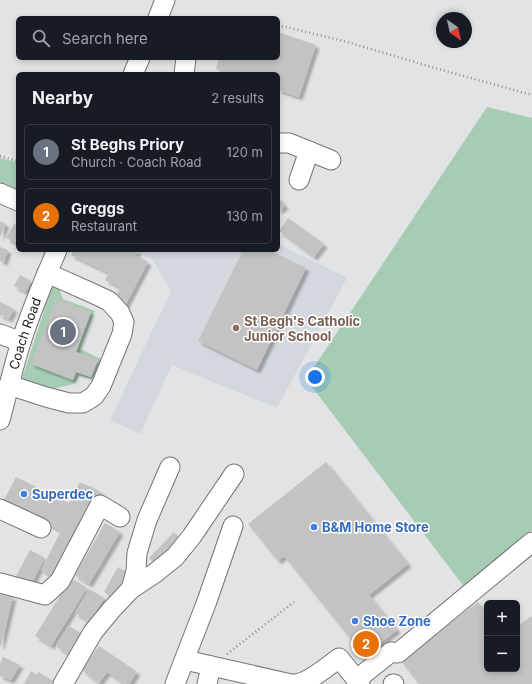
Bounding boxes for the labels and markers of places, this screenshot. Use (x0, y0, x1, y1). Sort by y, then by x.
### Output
place label: St Begh's Catholic Junior School (244, 313, 360, 344)
pin: 1 (50, 317, 76, 347)
marker: St Begh's Catholic Junior School (231, 323, 241, 333)
place label: Superdec (32, 486, 93, 502)
marker: Superdec (19, 489, 29, 499)
place label: B&M Home Store (322, 519, 429, 535)
marker: B&M Home Store (309, 522, 319, 532)
place label: Shoe Zone (363, 613, 431, 629)
marker: Shoe Zone (350, 616, 360, 626)
pin: 2 (353, 629, 379, 659)

